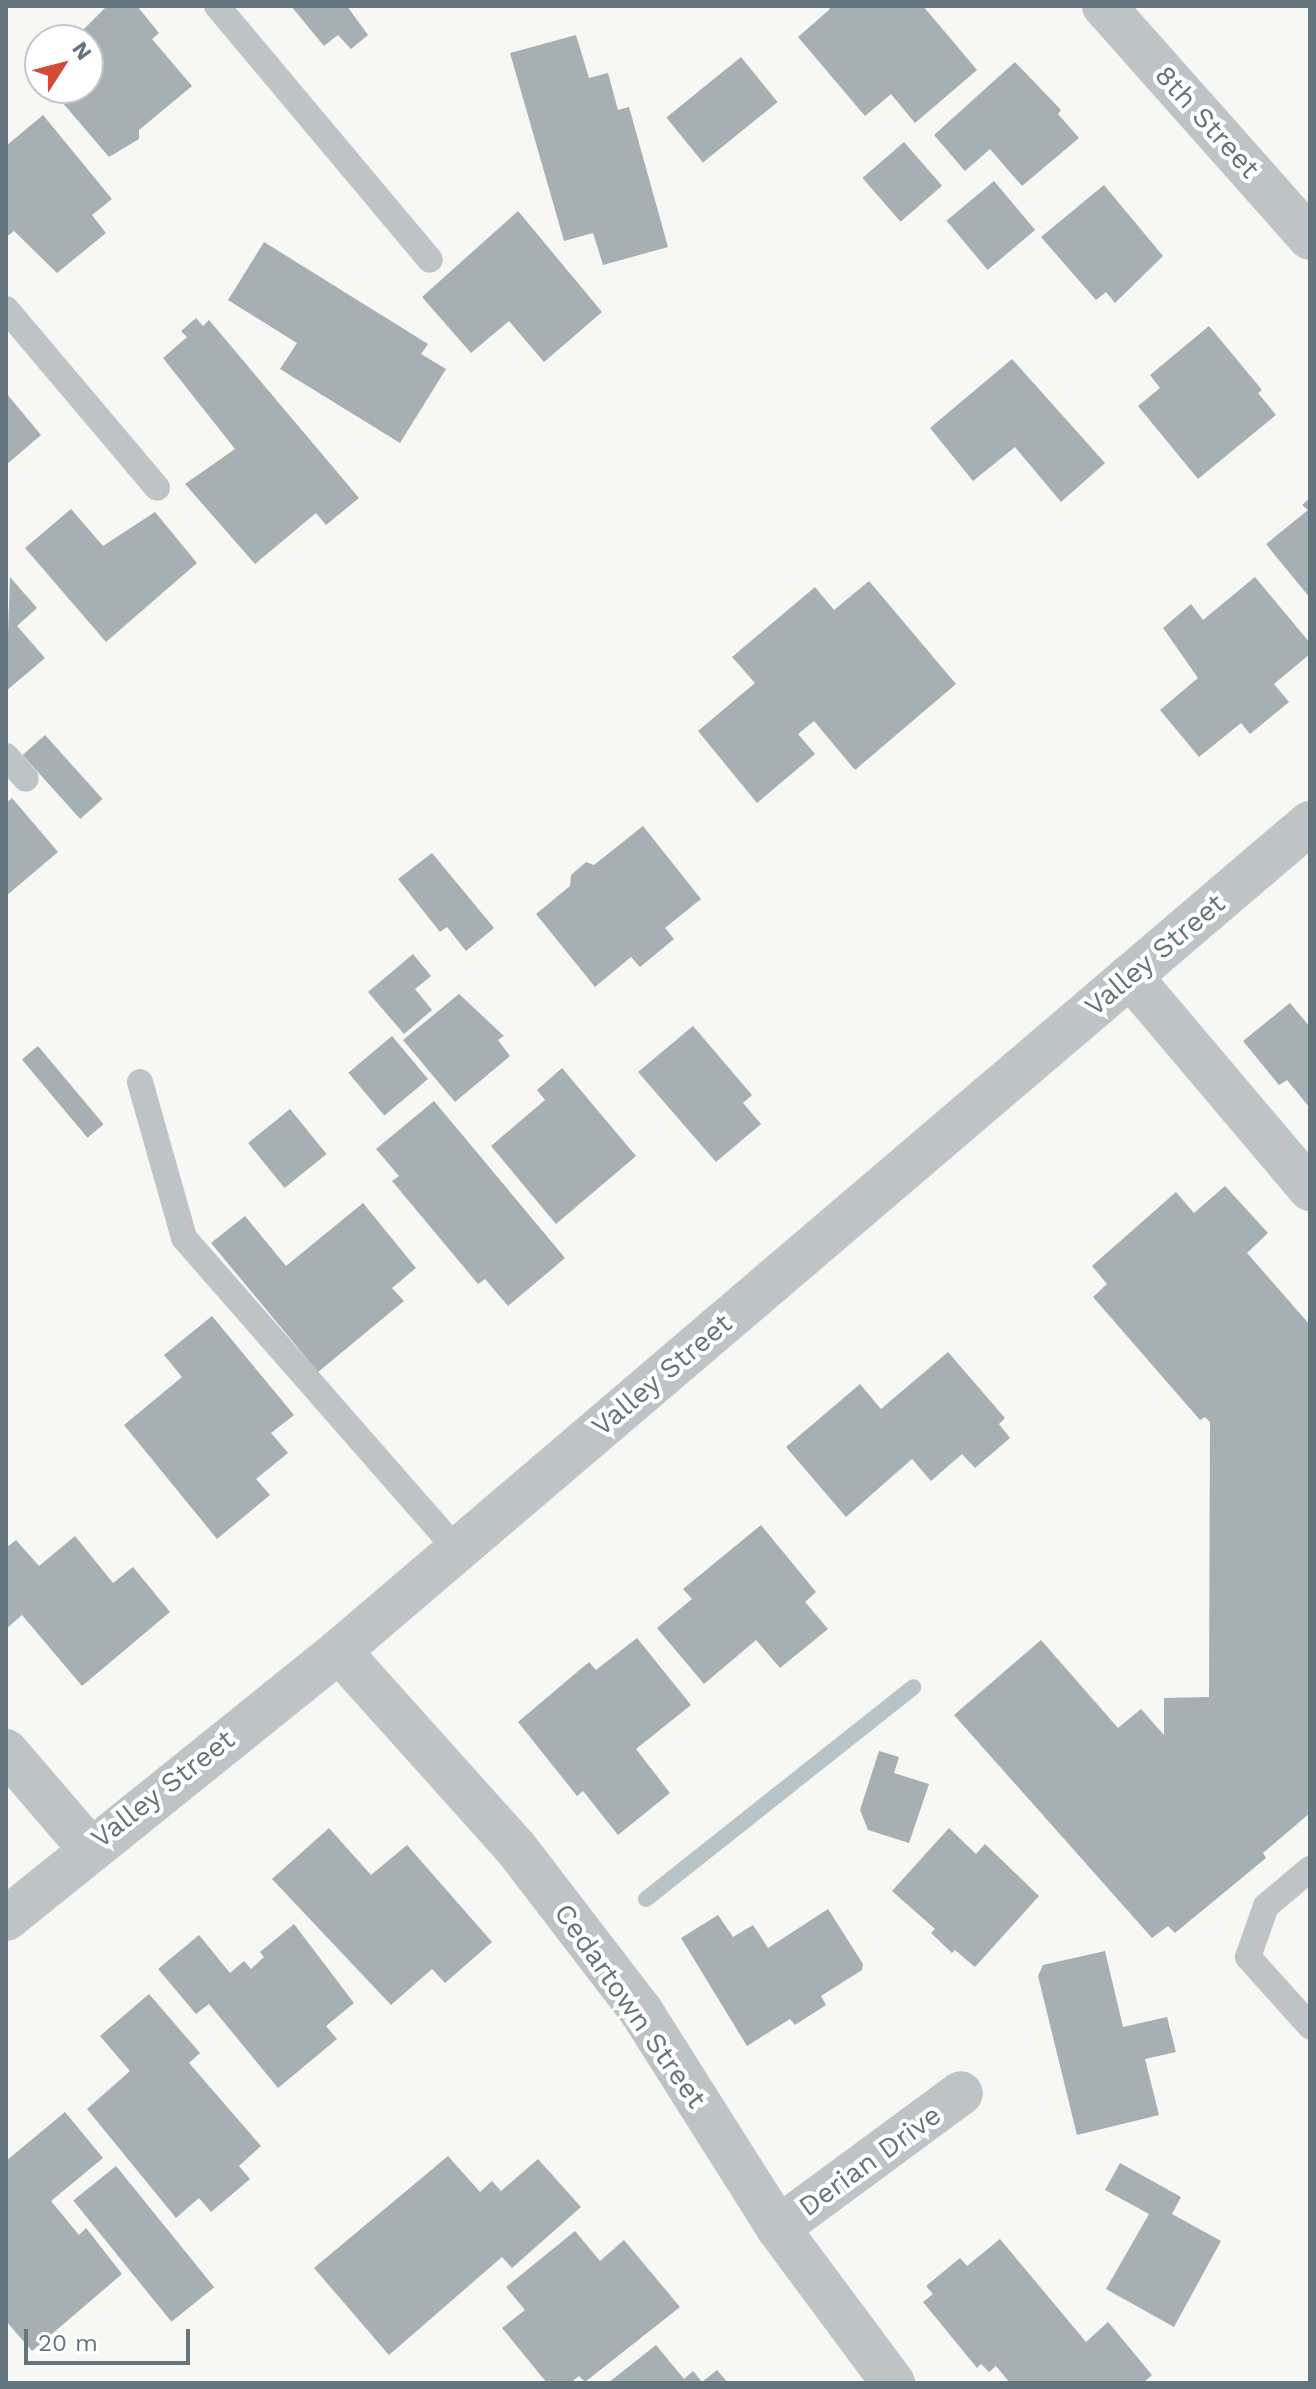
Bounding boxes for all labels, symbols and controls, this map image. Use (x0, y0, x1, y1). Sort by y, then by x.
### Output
north arrow (24, 24, 104, 104)
text: N (67, 37, 97, 65)
street label: 8th Street (1148, 59, 1266, 185)
street label: Valley Street (1078, 886, 1232, 1024)
street label: Valley Street (585, 1306, 739, 1444)
street label: Valley Street (84, 1722, 242, 1856)
street label: Cedartown Street (547, 1897, 713, 2115)
street label: Derian Drive (792, 2098, 948, 2224)
scale bar (28, 2313, 194, 2363)
text: 20 m (38, 2329, 98, 2357)

